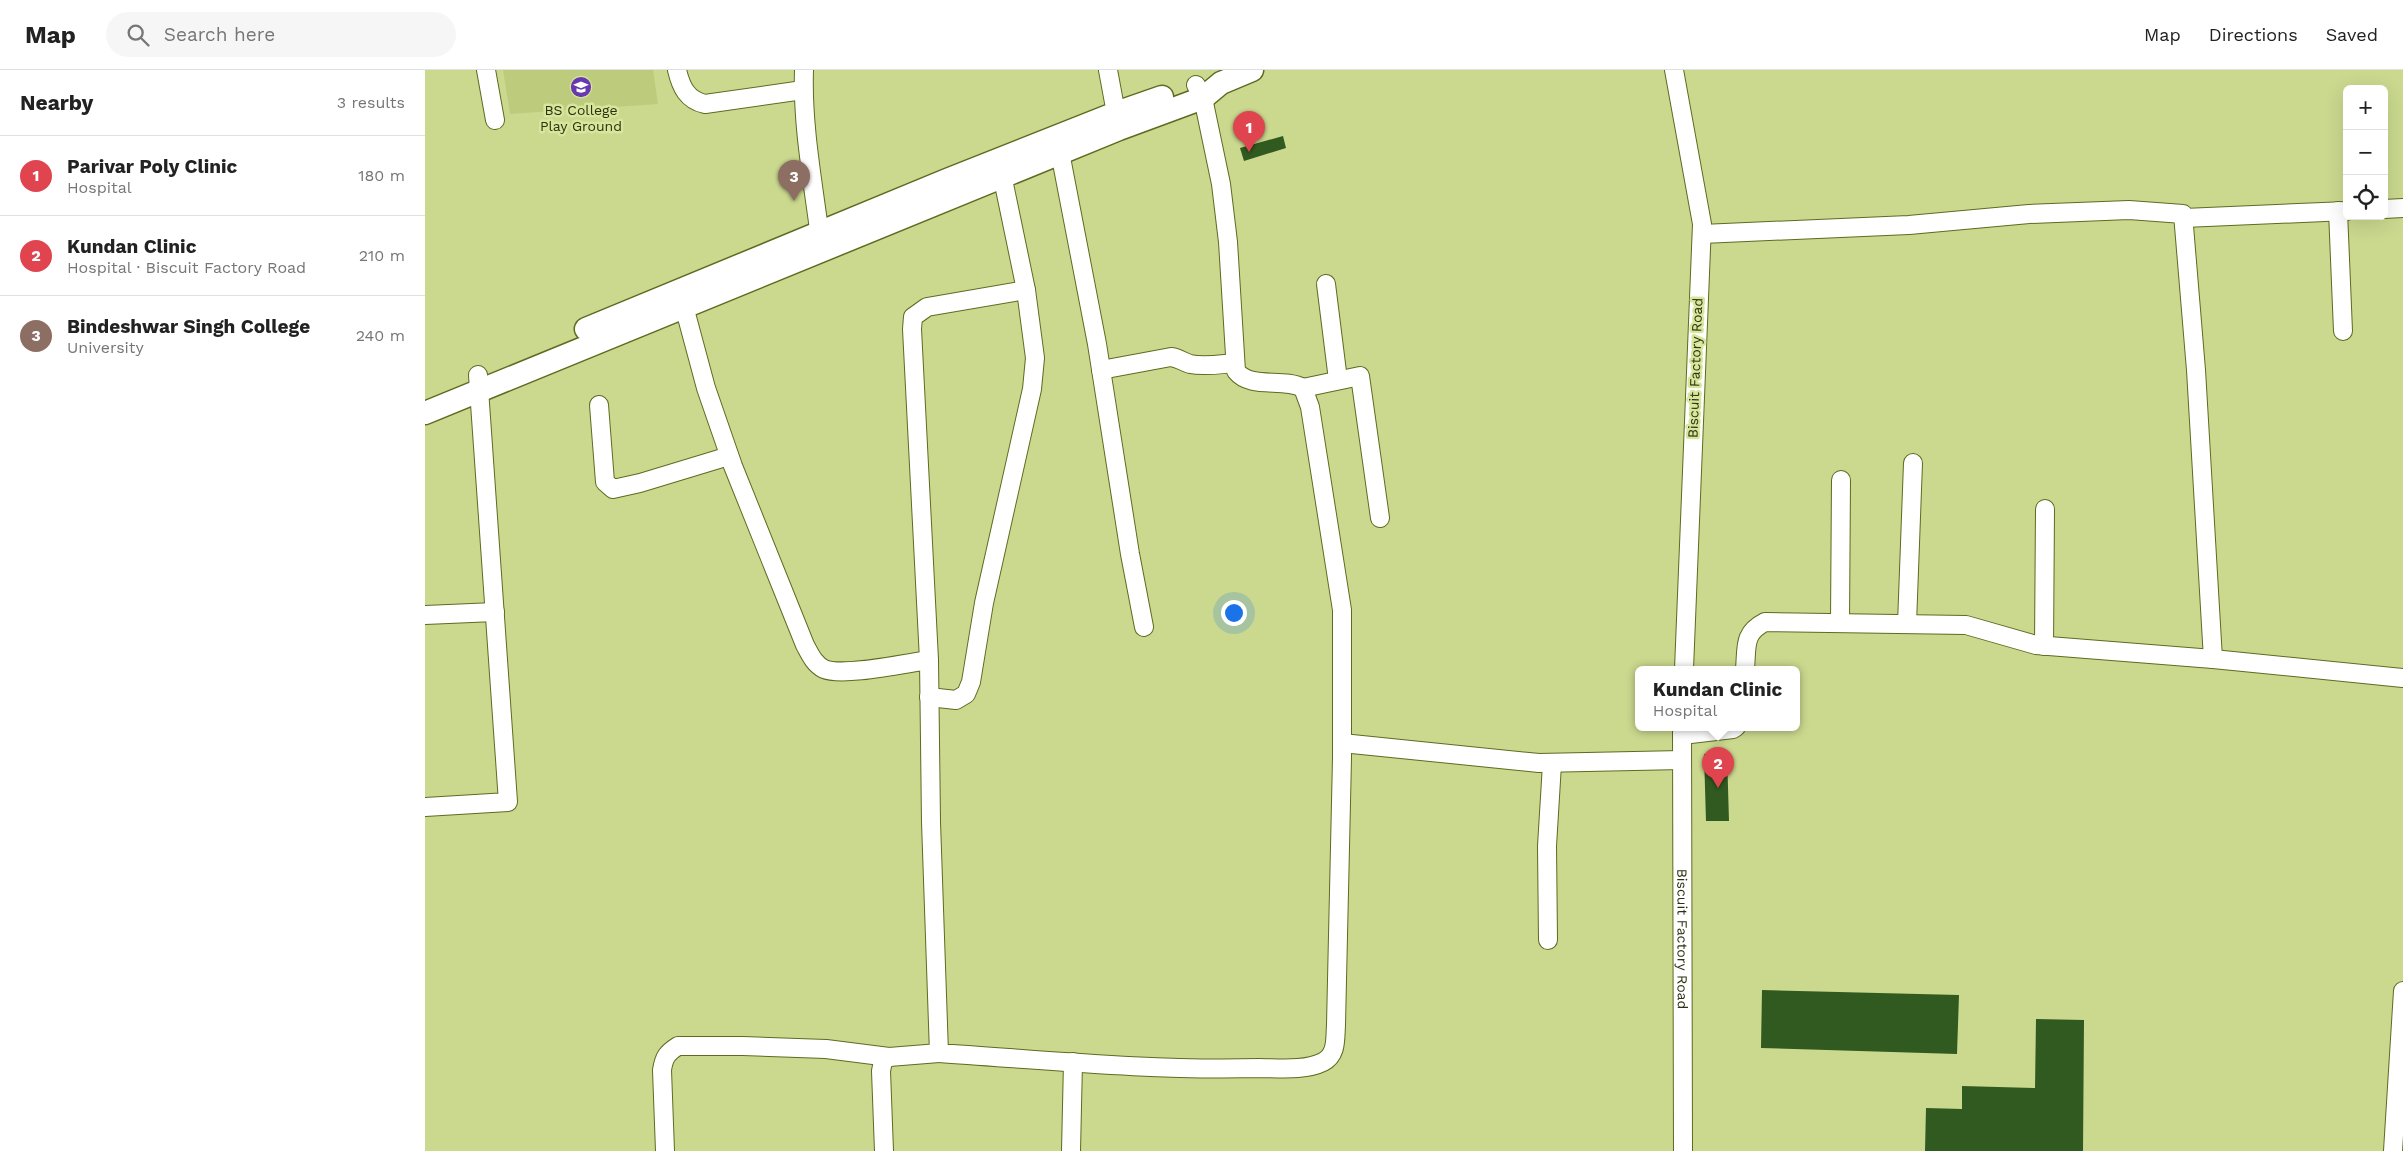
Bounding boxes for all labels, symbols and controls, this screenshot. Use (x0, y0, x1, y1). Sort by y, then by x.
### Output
search box (106, 12, 456, 57)
text: Map (25, 21, 76, 49)
icon: search (124, 21, 152, 49)
text: Search here (164, 23, 275, 46)
text: Map (2144, 24, 2181, 45)
text: Directions (2209, 24, 2298, 45)
text: Saved (2326, 24, 2378, 45)
school or university icon: BS College Play Ground (569, 75, 593, 99)
map controls (2343, 85, 2388, 220)
button: + (2343, 85, 2388, 130)
text: Nearby (20, 90, 93, 115)
text: 3 results (337, 93, 405, 112)
place label: BS College Play Ground (540, 102, 622, 134)
pin: 1 (1233, 111, 1265, 152)
button: − (2343, 130, 2388, 175)
text: Parivar Poly Clinic (67, 155, 237, 178)
pin: 3 (778, 160, 810, 201)
text: 1 (33, 166, 39, 185)
text: 180 m (358, 166, 405, 185)
button: locate (2343, 175, 2388, 220)
text: Hospital (67, 178, 132, 197)
text: Kundan Clinic (67, 235, 196, 258)
text: 2 (31, 246, 41, 265)
text: 210 m (359, 246, 405, 265)
text: Hospital · Biscuit Factory Road (67, 258, 306, 277)
street label: Biscuit Factory Road (1685, 298, 1705, 438)
text: Bindeshwar Singh College (67, 315, 310, 338)
text: 3 (31, 326, 41, 345)
text: 240 m (356, 326, 405, 345)
text: University (67, 338, 144, 357)
your location (1221, 600, 1247, 626)
popup (1635, 666, 1800, 731)
text: Kundan Clinic (1653, 678, 1782, 701)
text: Hospital (1653, 701, 1717, 720)
pin: 2 (1702, 747, 1734, 788)
street label: Biscuit Factory Road (1674, 869, 1691, 1009)

